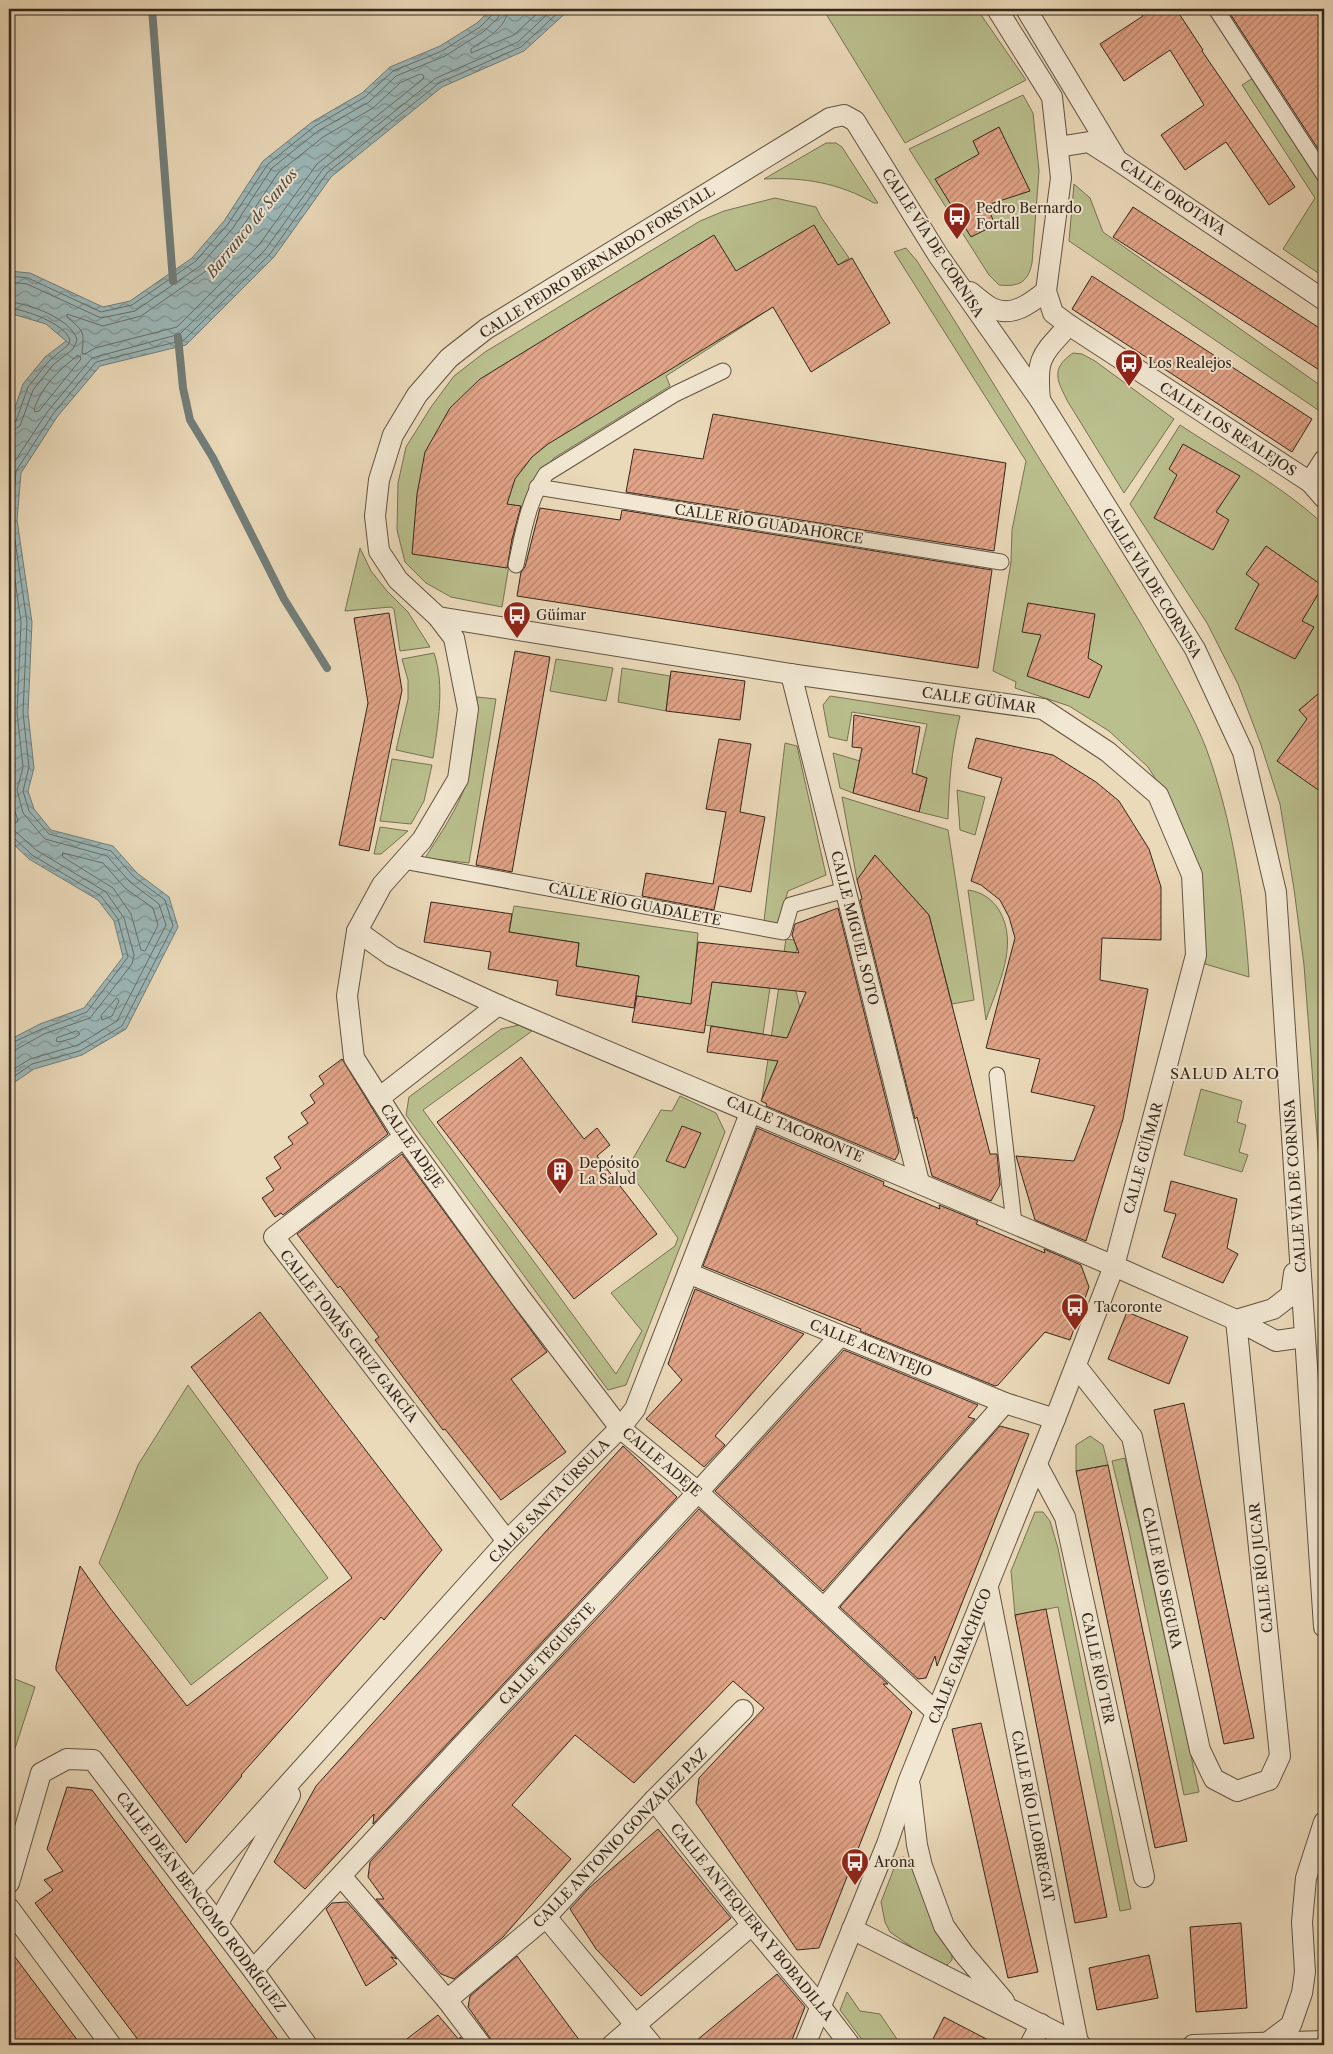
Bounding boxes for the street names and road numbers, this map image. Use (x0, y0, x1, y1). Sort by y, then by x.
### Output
street label: CALLE OROTAVA (1116, 155, 1230, 240)
street label: CALLE VÍA DE CORNISA (878, 165, 989, 321)
street label: CALLE PEDRO BERNARDO FORSTALL (476, 182, 718, 342)
street label: CALLE LOS REALEJOS (1156, 378, 1300, 480)
street label: CALLE RÍO GUADAHORCE (673, 499, 865, 548)
street label: CALLE VÍA DE CORNISA (1098, 504, 1207, 662)
street label: CALLE GÜÍMAR (921, 682, 1038, 717)
street label: CALLE MIGUEL SOTO (827, 849, 883, 1007)
street label: CALLE RÍO GUADALETE (547, 877, 723, 930)
street label: CALLE TACORONTE (724, 1092, 866, 1166)
street label: CALLE VÍA DE CORNISA (1279, 1098, 1310, 1273)
street label: CALLE GÜÍMAR (1118, 1099, 1167, 1216)
street label: CALLE ADEJE (376, 1101, 448, 1191)
street label: CALLE TOMÁS CRUZ GARCÍA (276, 1246, 423, 1426)
street label: CALLE ACENTEJO (807, 1315, 935, 1381)
street label: CALLE ADEJE (619, 1424, 705, 1500)
street label: CALLE SANTA ÚRSULA (484, 1434, 613, 1567)
street label: CALLE RÍO JUCAR (1244, 1501, 1277, 1634)
street label: CALLE RÍO SEGURA (1138, 1505, 1187, 1651)
street label: CALLE GARACHICO (925, 1585, 995, 1727)
street label: CALLE TEGUESTE (495, 1599, 599, 1709)
street label: CALLE RÍO TER (1077, 1610, 1120, 1726)
street label: CALLE RÍO LLOBREGAT (1008, 1729, 1060, 1904)
street label: CALLE ANTONIO GONZÁLEZ PAZ (529, 1744, 711, 1932)
street label: CALLE DEÁN BENCOMO RODRÍGUEZ (112, 1788, 291, 2016)
street label: CALLE ANTEQUERA Y BOBADILLA (667, 1820, 838, 2025)

